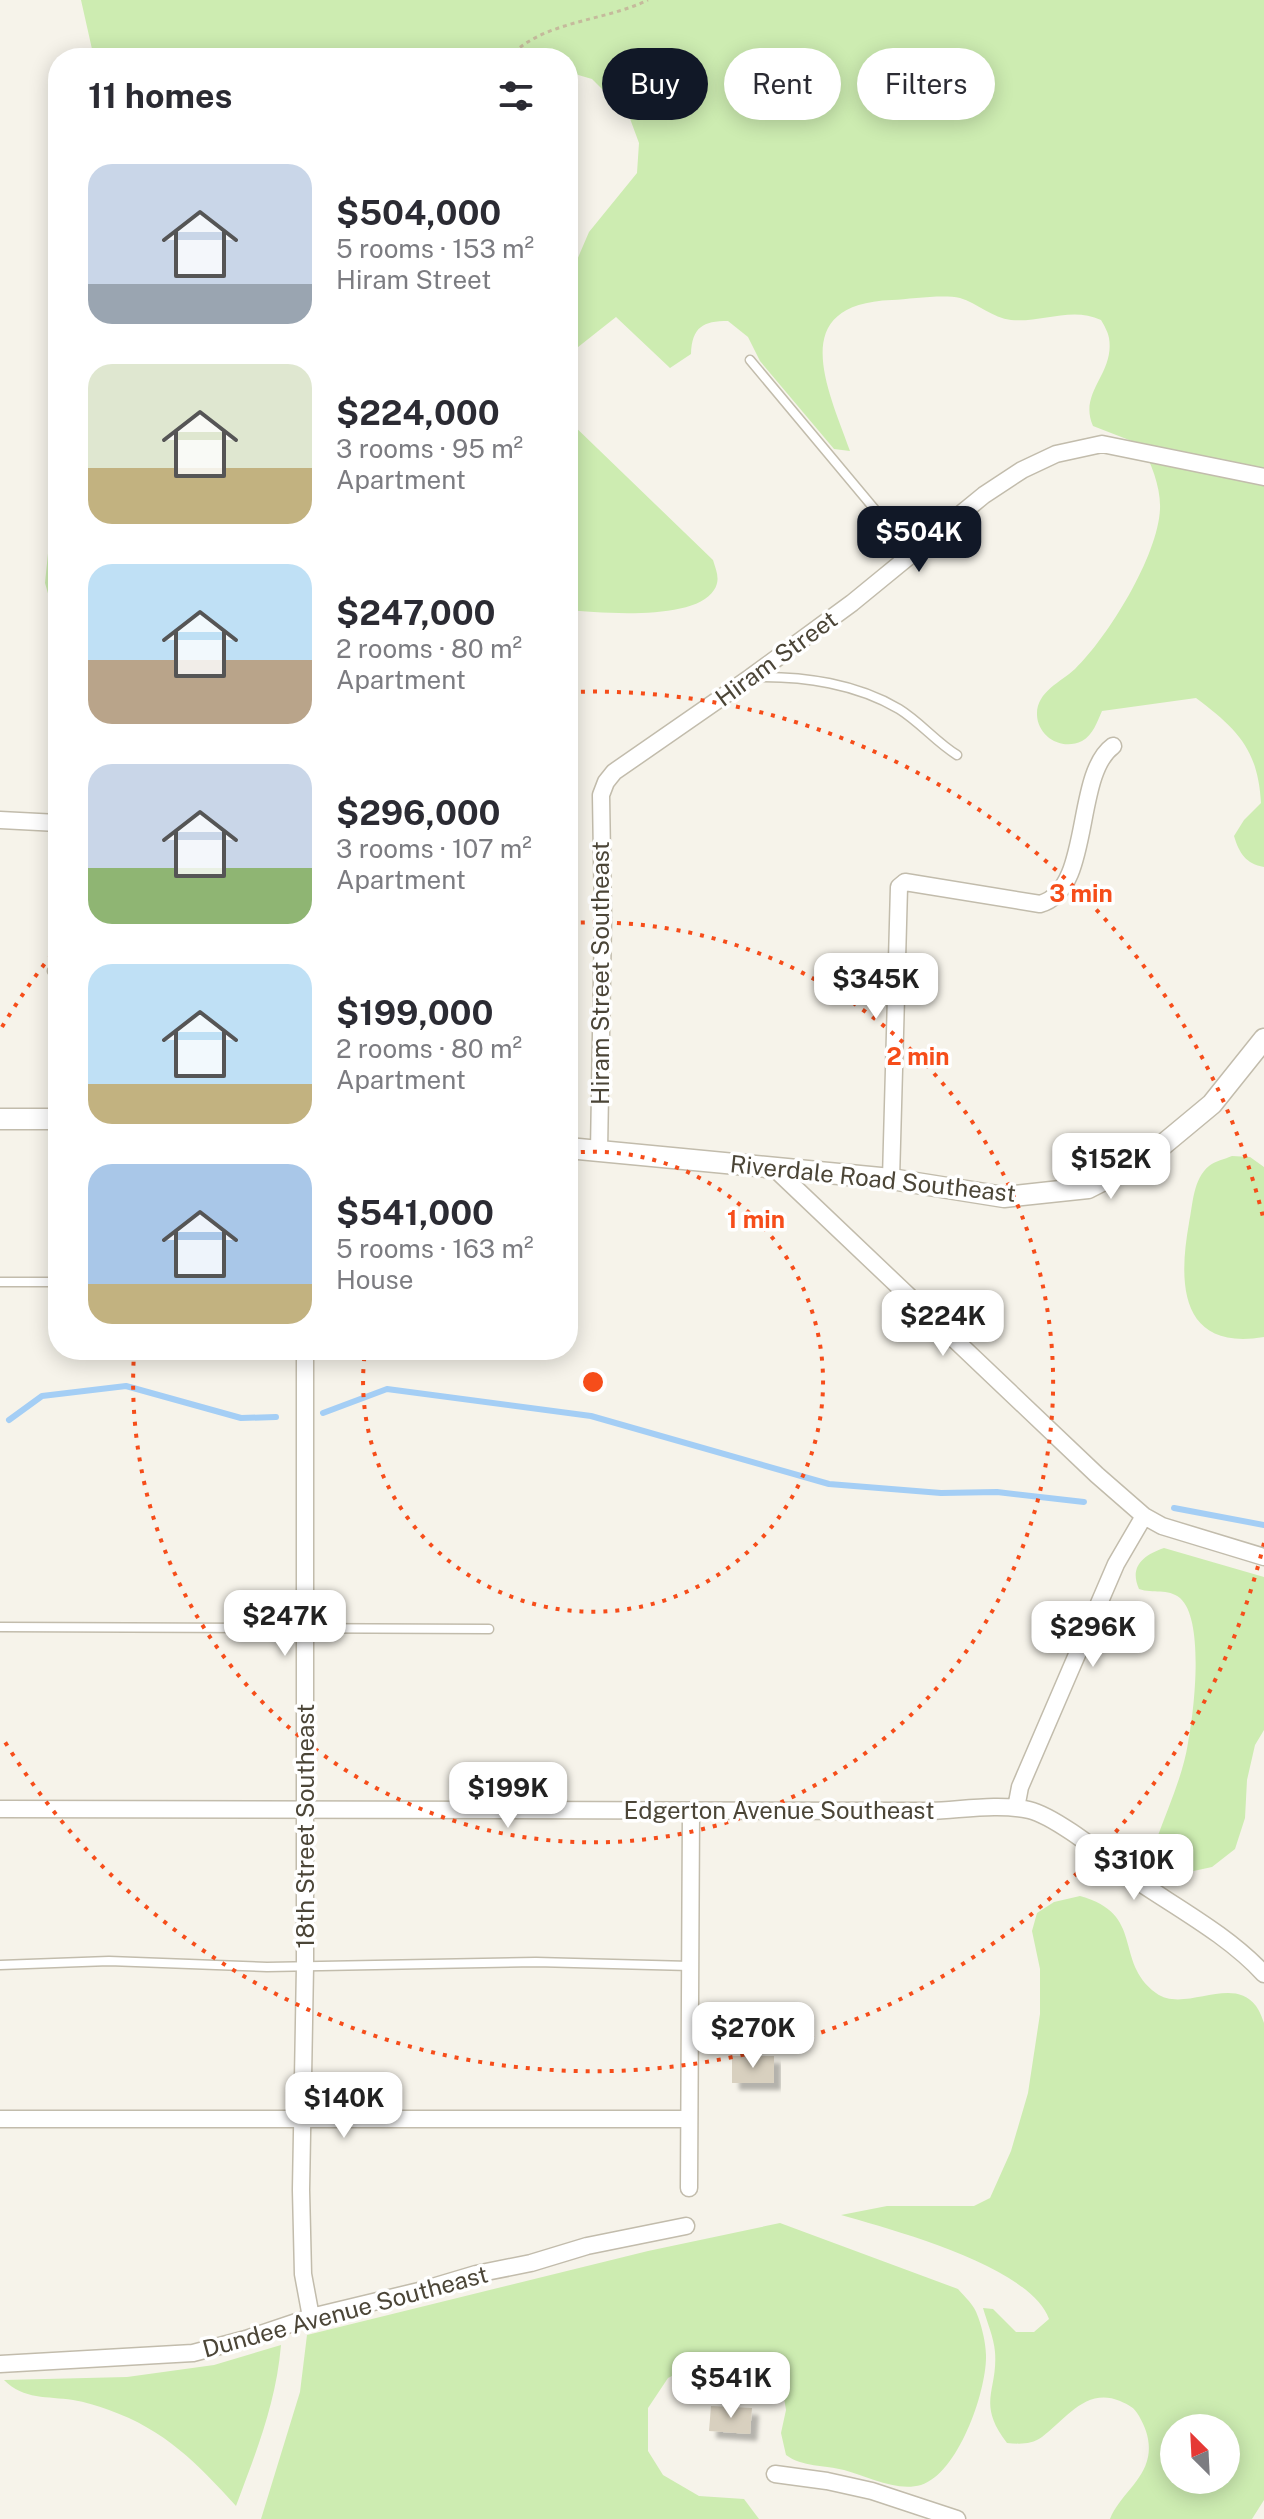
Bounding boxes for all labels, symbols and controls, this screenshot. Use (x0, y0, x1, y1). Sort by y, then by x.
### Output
chip: Buy (602, 48, 708, 120)
chip: Rent (724, 48, 841, 120)
chip: Filters (857, 48, 995, 120)
icon: filters (494, 74, 538, 118)
text: 11 homes (88, 76, 232, 116)
text: $504,000 (336, 193, 501, 233)
icon: home (152, 196, 248, 292)
text: 5 rooms · 153 m² (336, 233, 534, 264)
text: Hiram Street (336, 264, 491, 295)
text: $224,000 (336, 393, 500, 433)
icon: home (152, 396, 248, 492)
text: 3 rooms · 95 m² (336, 433, 523, 464)
text: Apartment (336, 464, 466, 495)
pin: $504K (863, 506, 975, 574)
text: $504K (875, 516, 963, 547)
text: $247,000 (336, 593, 495, 633)
icon: home (152, 596, 248, 692)
street label: Hiram Street (710, 605, 842, 711)
text: 2 rooms · 80 m² (336, 633, 522, 664)
text: Apartment (336, 664, 466, 695)
text: $296,000 (336, 793, 500, 833)
icon: home (152, 796, 248, 892)
text: 3 rooms · 107 m² (336, 833, 532, 864)
street label: Hiram Street Southeast (586, 841, 614, 1105)
text: Apartment (336, 864, 466, 895)
text: 3 min (1049, 879, 1113, 907)
pin: $345K (820, 953, 932, 1021)
text: $345K (832, 963, 920, 994)
text: $199,000 (336, 993, 493, 1033)
icon: home (152, 996, 248, 1092)
text: 2 rooms · 80 m² (336, 1033, 522, 1064)
text: 2 min (887, 1042, 949, 1070)
text: Apartment (336, 1064, 466, 1095)
pin: $152K (1055, 1133, 1167, 1201)
text: $152K (1070, 1143, 1152, 1174)
street label: Riverdale Road Southeast (729, 1149, 1017, 1207)
text: $541,000 (336, 1193, 494, 1233)
icon: home (152, 1196, 248, 1292)
text: 1 min (727, 1205, 785, 1233)
text: 5 rooms · 163 m² (336, 1233, 534, 1264)
text: House (336, 1264, 413, 1295)
pin: $224K (887, 1290, 999, 1358)
text: $224K (900, 1300, 986, 1331)
centre of rings (579, 1368, 607, 1396)
pin: $247K (229, 1590, 341, 1658)
text: $247K (242, 1600, 328, 1631)
pin: $296K (1037, 1601, 1149, 1669)
text: $296K (1049, 1611, 1137, 1642)
street label: 18th Street Southeast (291, 1704, 319, 1948)
pin: $199K (452, 1762, 564, 1830)
text: $199K (467, 1772, 549, 1803)
street label: Edgerton Avenue Southeast (623, 1796, 935, 1824)
pin: $310K (1078, 1834, 1190, 1902)
text: $310K (1093, 1844, 1175, 1875)
pin: $270K (697, 2002, 809, 2070)
text: $270K (710, 2012, 796, 2043)
pin: $140K (288, 2072, 400, 2140)
text: $140K (303, 2082, 385, 2113)
street label: Dundee Avenue Southeast (199, 2259, 491, 2363)
pin: $541K (675, 2352, 787, 2420)
text: $541K (690, 2362, 772, 2393)
north arrow (1160, 2414, 1240, 2494)
map controls (1160, 2414, 1240, 2494)

